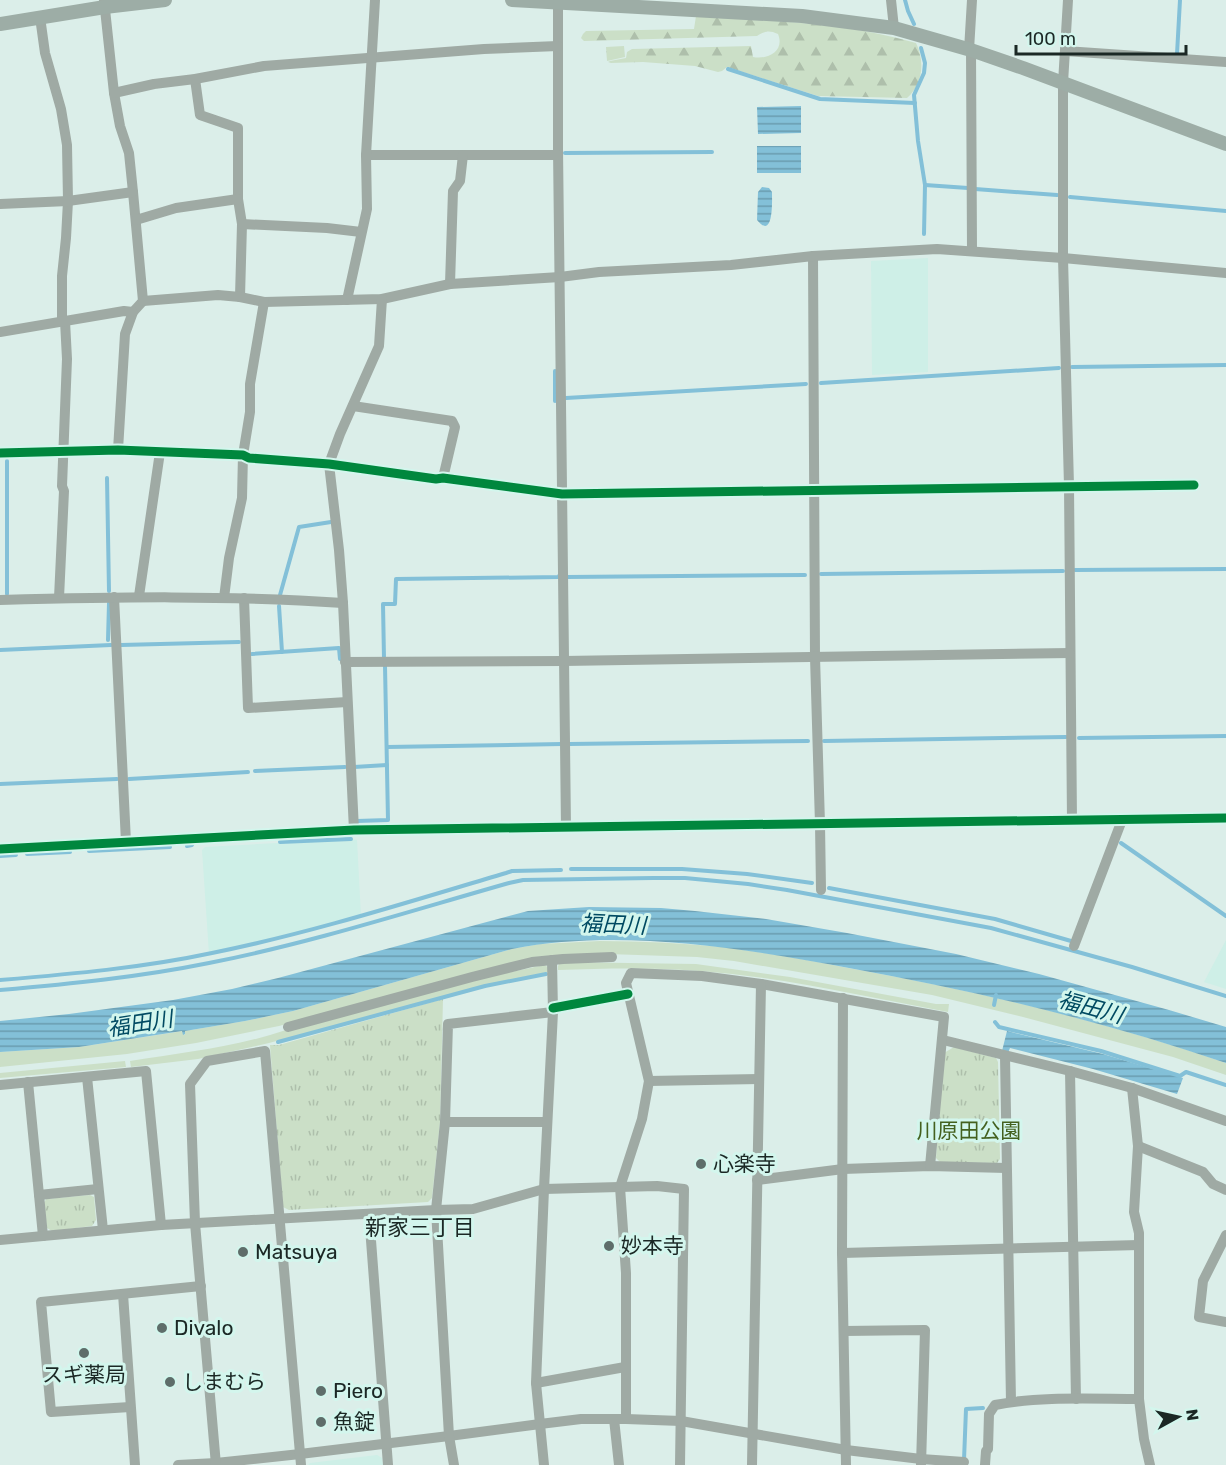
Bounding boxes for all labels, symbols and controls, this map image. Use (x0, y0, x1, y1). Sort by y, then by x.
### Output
scale bar (1016, 18, 1186, 56)
text: 100 m (1025, 28, 1076, 50)
water label: 福田川 (580, 910, 648, 939)
water label: 福田川 (1055, 986, 1128, 1030)
water label: 福田川 (105, 1005, 177, 1042)
park label: 川原田公園 (917, 1118, 1022, 1143)
place label: 心楽寺 (713, 1151, 776, 1176)
marker: 心楽寺 (694, 1157, 708, 1171)
district label: 新家三丁目 (365, 1214, 475, 1241)
place label: 妙本寺 (621, 1233, 684, 1258)
place label: Matsuya (255, 1239, 338, 1264)
marker: 妙本寺 (602, 1239, 616, 1253)
marker: Matsuya (236, 1245, 250, 1259)
place label: Divalo (174, 1315, 234, 1340)
marker: Divalo (155, 1321, 169, 1335)
marker: スギ薬局 (77, 1346, 91, 1360)
place label: スギ薬局 (42, 1362, 126, 1387)
place label: しまむら (182, 1369, 266, 1394)
marker: しまむら (163, 1375, 177, 1389)
place label: Piero (333, 1378, 383, 1403)
marker: Piero (314, 1384, 328, 1398)
north arrow (1148, 1387, 1208, 1447)
text: N (1182, 1408, 1203, 1422)
place label: 魚錠 (333, 1409, 375, 1434)
marker: 魚錠 (314, 1415, 328, 1429)

